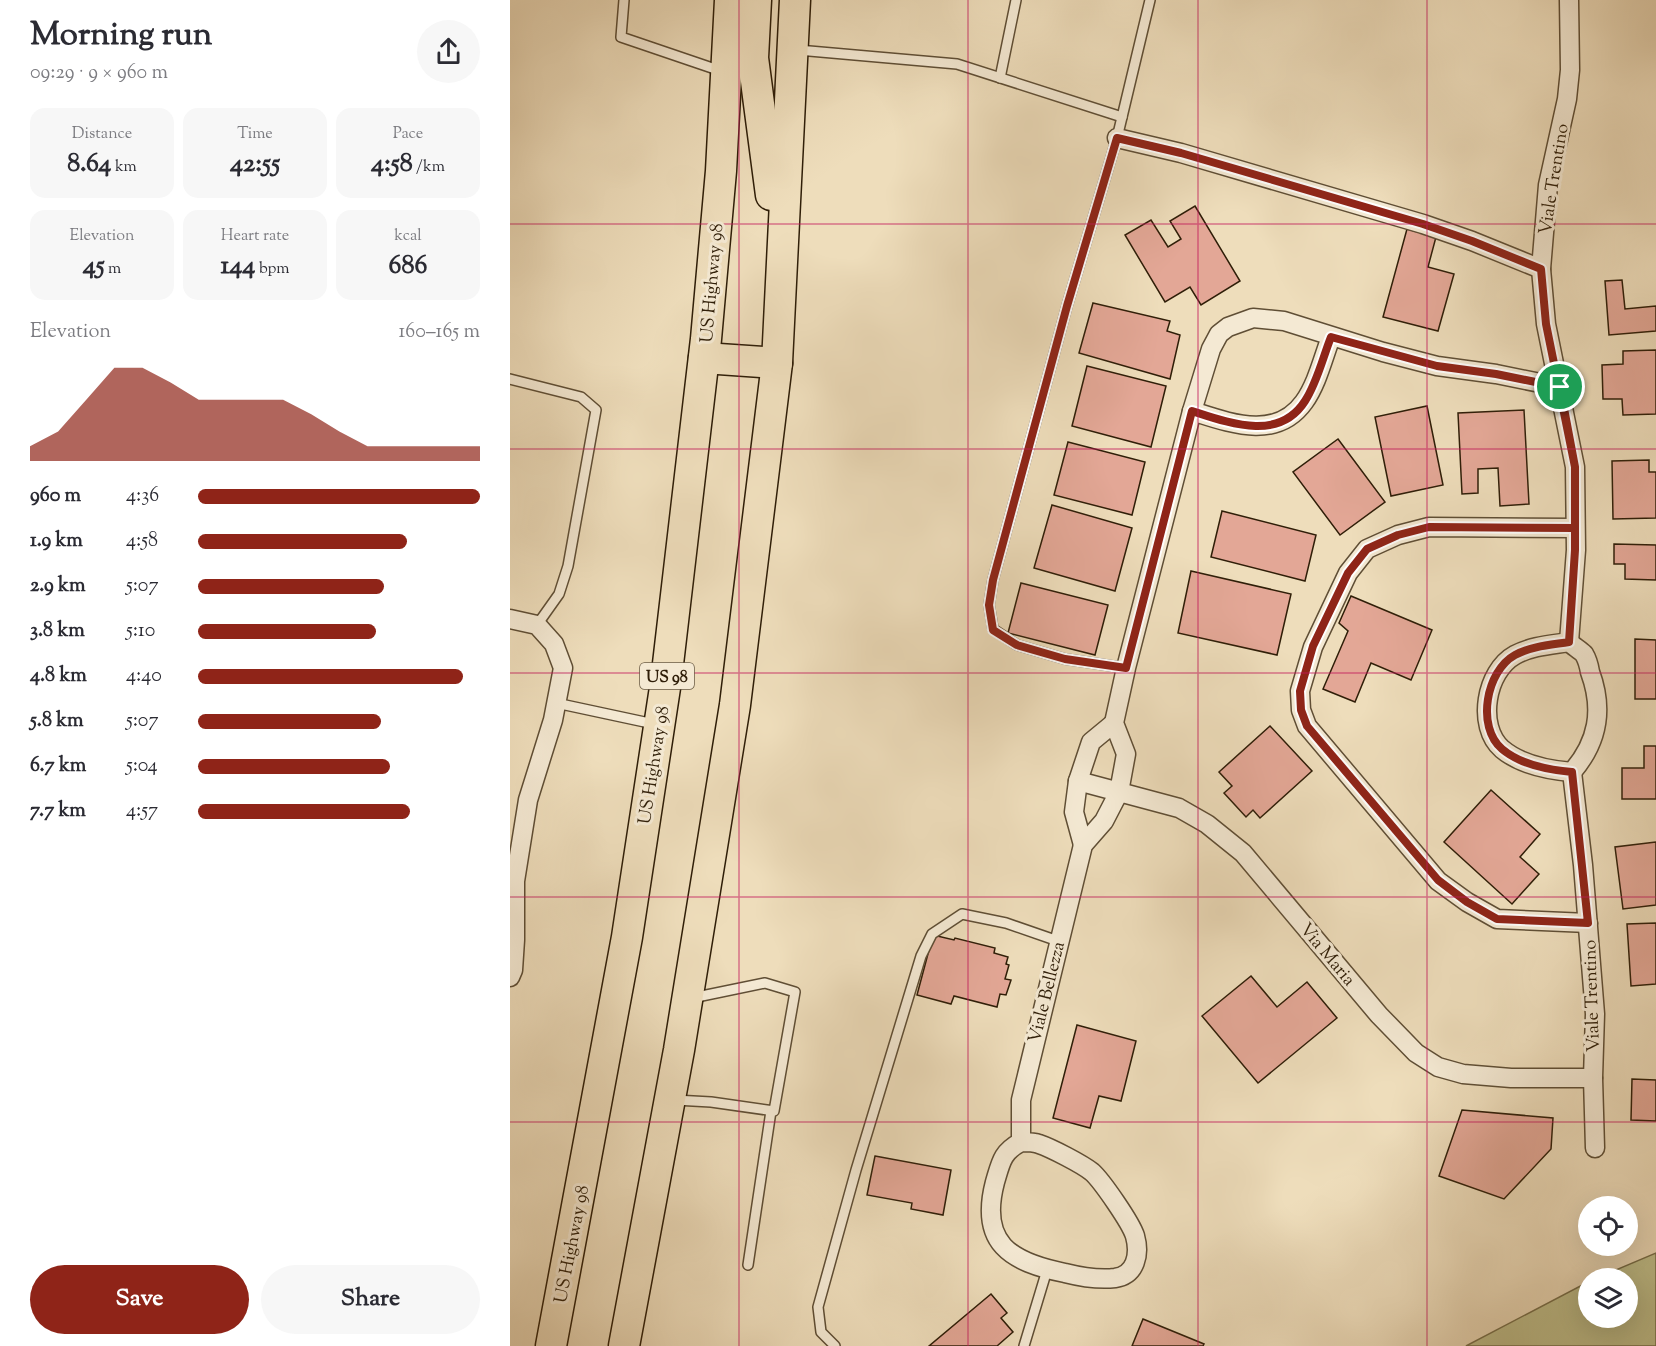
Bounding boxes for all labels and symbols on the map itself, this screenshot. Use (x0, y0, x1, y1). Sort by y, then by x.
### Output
street label: Viale Trentino (1533, 122, 1577, 237)
street label: US Highway 98 (695, 222, 731, 344)
pin (1534, 361, 1585, 412)
road number: US 98 (640, 663, 694, 689)
street label: US Highway 98 (633, 704, 677, 826)
street label: Via Maria (1292, 918, 1361, 993)
street label: Viale Bellezza (1023, 939, 1073, 1046)
street label: Viale Trentino (1578, 939, 1608, 1052)
street label: US Highway 98 (549, 1183, 597, 1306)

